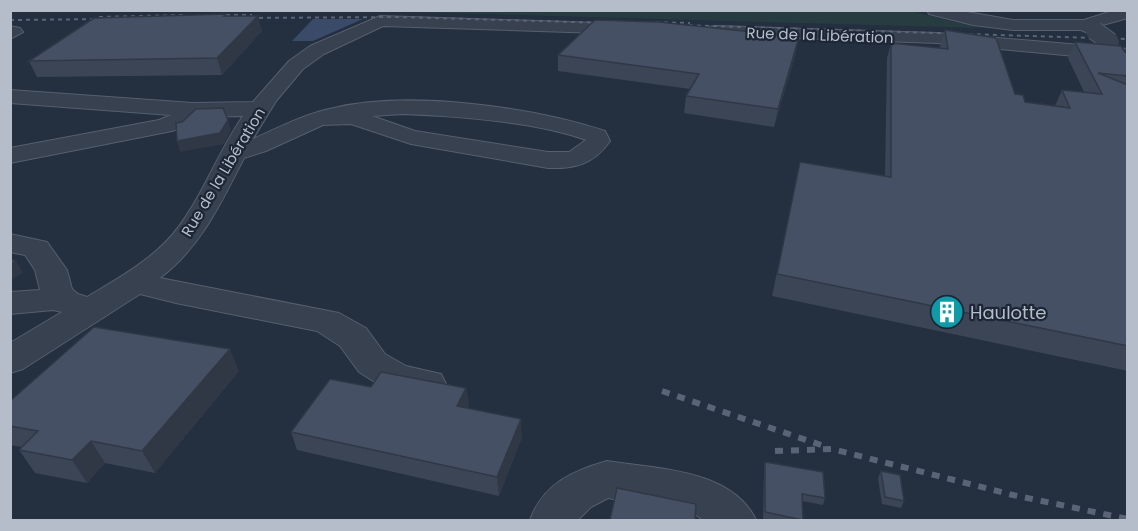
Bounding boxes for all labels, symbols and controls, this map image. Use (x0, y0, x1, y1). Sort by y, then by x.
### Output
street label: Rue de la Libération (746, 22, 894, 48)
street label: Rue de la Libération (176, 104, 270, 240)
building icon: Haulotte (929, 294, 965, 330)
place label: Haulotte (970, 300, 1046, 325)

